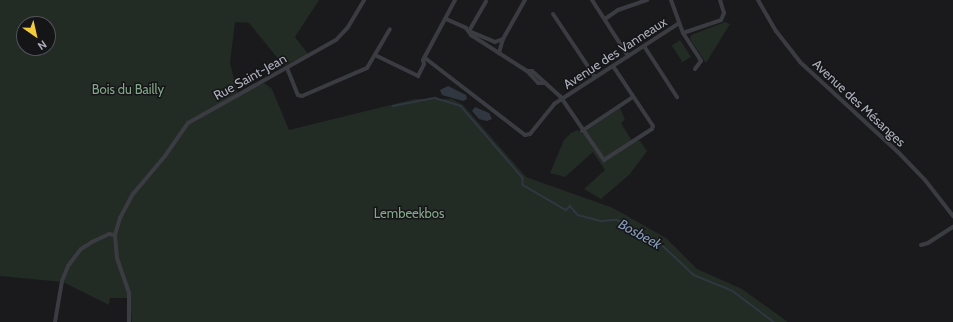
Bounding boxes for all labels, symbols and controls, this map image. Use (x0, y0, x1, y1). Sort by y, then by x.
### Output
street label: Avenue des Vanneaux (560, 14, 670, 92)
north arrow (16, 16, 56, 56)
text: N (35, 37, 49, 53)
street label: Rue Saint-Jean (211, 51, 289, 103)
street label: Avenue des Mésanges (810, 56, 908, 150)
park label: Bois du Bailly (92, 81, 164, 97)
park label: Lembeekbos (374, 205, 444, 221)
water label: Bosbeek (616, 215, 664, 253)

